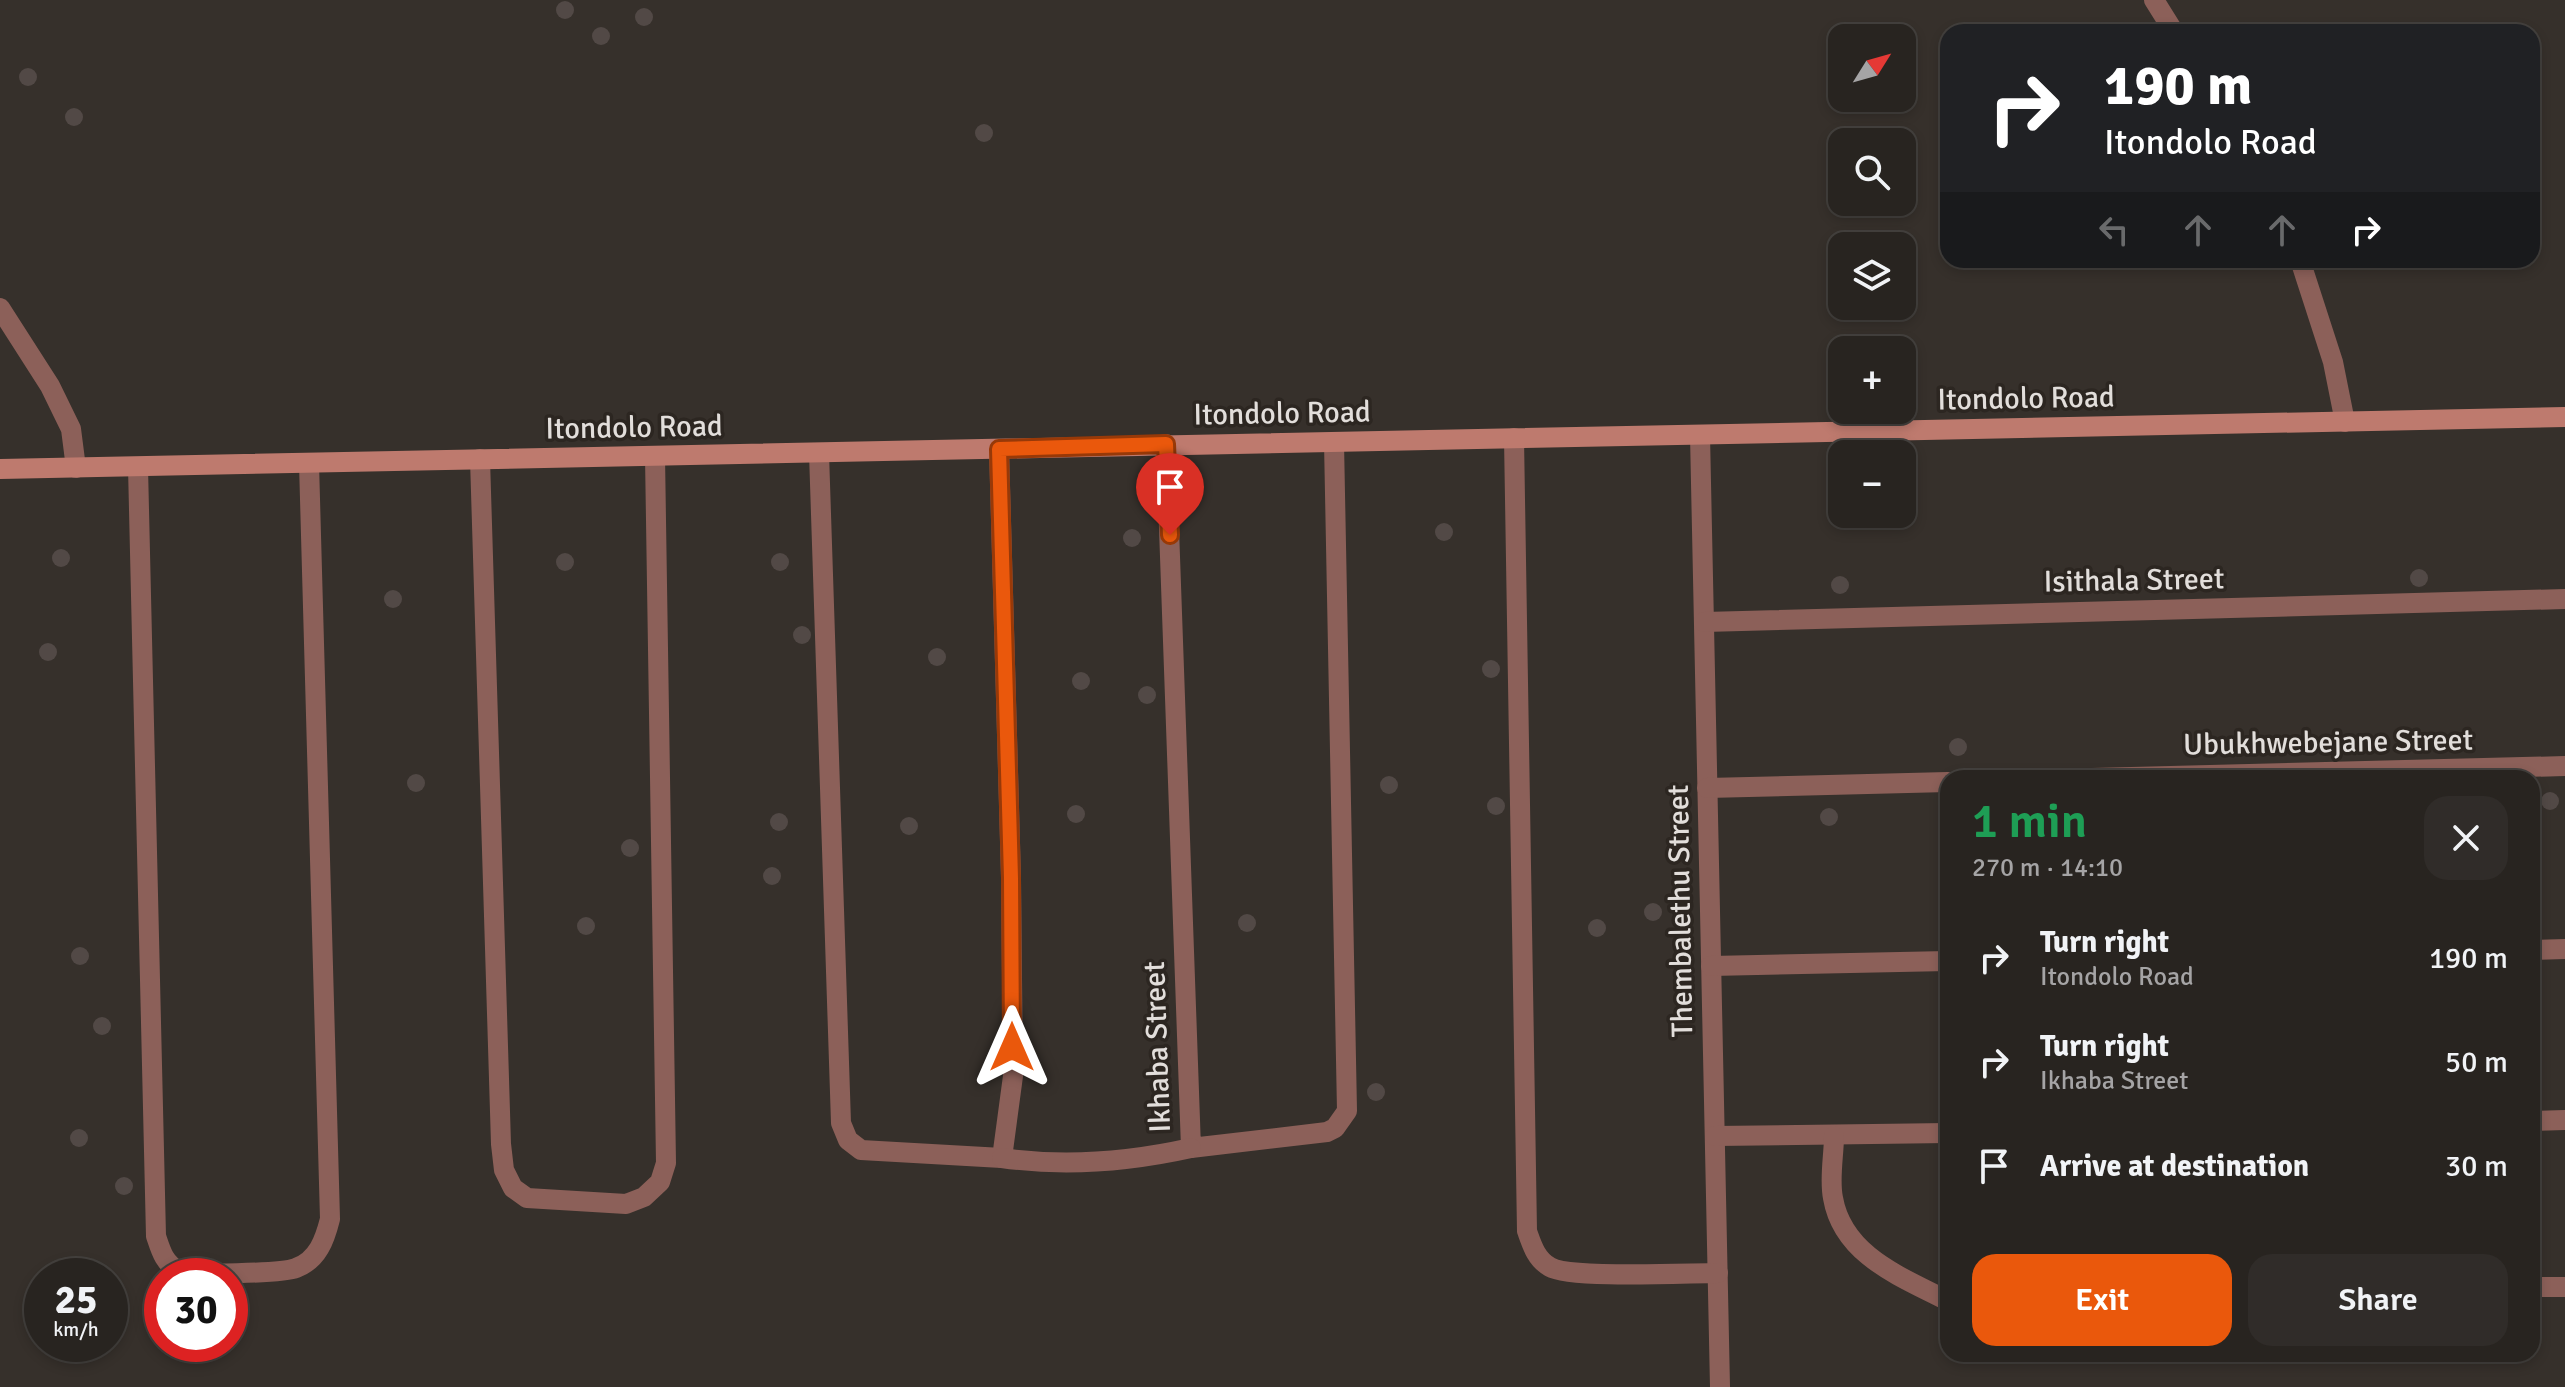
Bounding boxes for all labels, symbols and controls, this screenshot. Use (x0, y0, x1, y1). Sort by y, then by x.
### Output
north arrow (1828, 24, 1916, 112)
map controls (1828, 24, 1916, 528)
text: 190 m (2104, 51, 2252, 120)
icon: right (1972, 56, 2076, 160)
text: Itondolo Road (2104, 120, 2317, 165)
button: search (1828, 128, 1916, 216)
icon: left (2092, 208, 2136, 252)
icon: ahead (2176, 208, 2220, 252)
icon: ahead (2260, 208, 2304, 252)
icon: right (2344, 208, 2388, 252)
button: layers (1828, 232, 1916, 320)
button: + (1828, 336, 1916, 424)
street label: Itondolo Road (1937, 378, 2115, 419)
street label: Itondolo Road (1193, 393, 1371, 434)
street label: Itondolo Road (545, 407, 723, 448)
button: − (1828, 440, 1916, 528)
pin (1136, 453, 1204, 535)
icon: arrive (1148, 465, 1192, 509)
street label: Isithala Street (2043, 560, 2225, 601)
street label: Ubukhwebejane Street (2183, 721, 2473, 764)
street label: Thembalethu Street (1660, 784, 1701, 1038)
text: 1 min (1972, 792, 2087, 851)
button: close (2424, 796, 2508, 880)
text: 270 m · 14:10 (1972, 852, 2123, 884)
text: Turn right (2040, 924, 2169, 961)
icon: right (1972, 936, 2016, 980)
text: 190 m (2429, 940, 2508, 977)
street label: Ikhaba Street (1136, 961, 1179, 1133)
text: Itondolo Road (2040, 961, 2194, 993)
position arrow (970, 1005, 1054, 1089)
text: Turn right (2040, 1028, 2169, 1065)
icon: right (1972, 1040, 2016, 1084)
text: 50 m (2445, 1044, 2508, 1081)
text: Ikhaba Street (2040, 1065, 2188, 1097)
icon: arrive (1972, 1144, 2016, 1188)
text: Arrive at destination (2040, 1148, 2309, 1185)
text: 30 m (2445, 1148, 2508, 1185)
button: Exit (1972, 1254, 2232, 1346)
button: Share (2248, 1254, 2508, 1346)
speed limit sign: 30 (144, 1258, 248, 1362)
text: 25 (54, 1275, 98, 1325)
text: km/h (53, 1317, 99, 1342)

